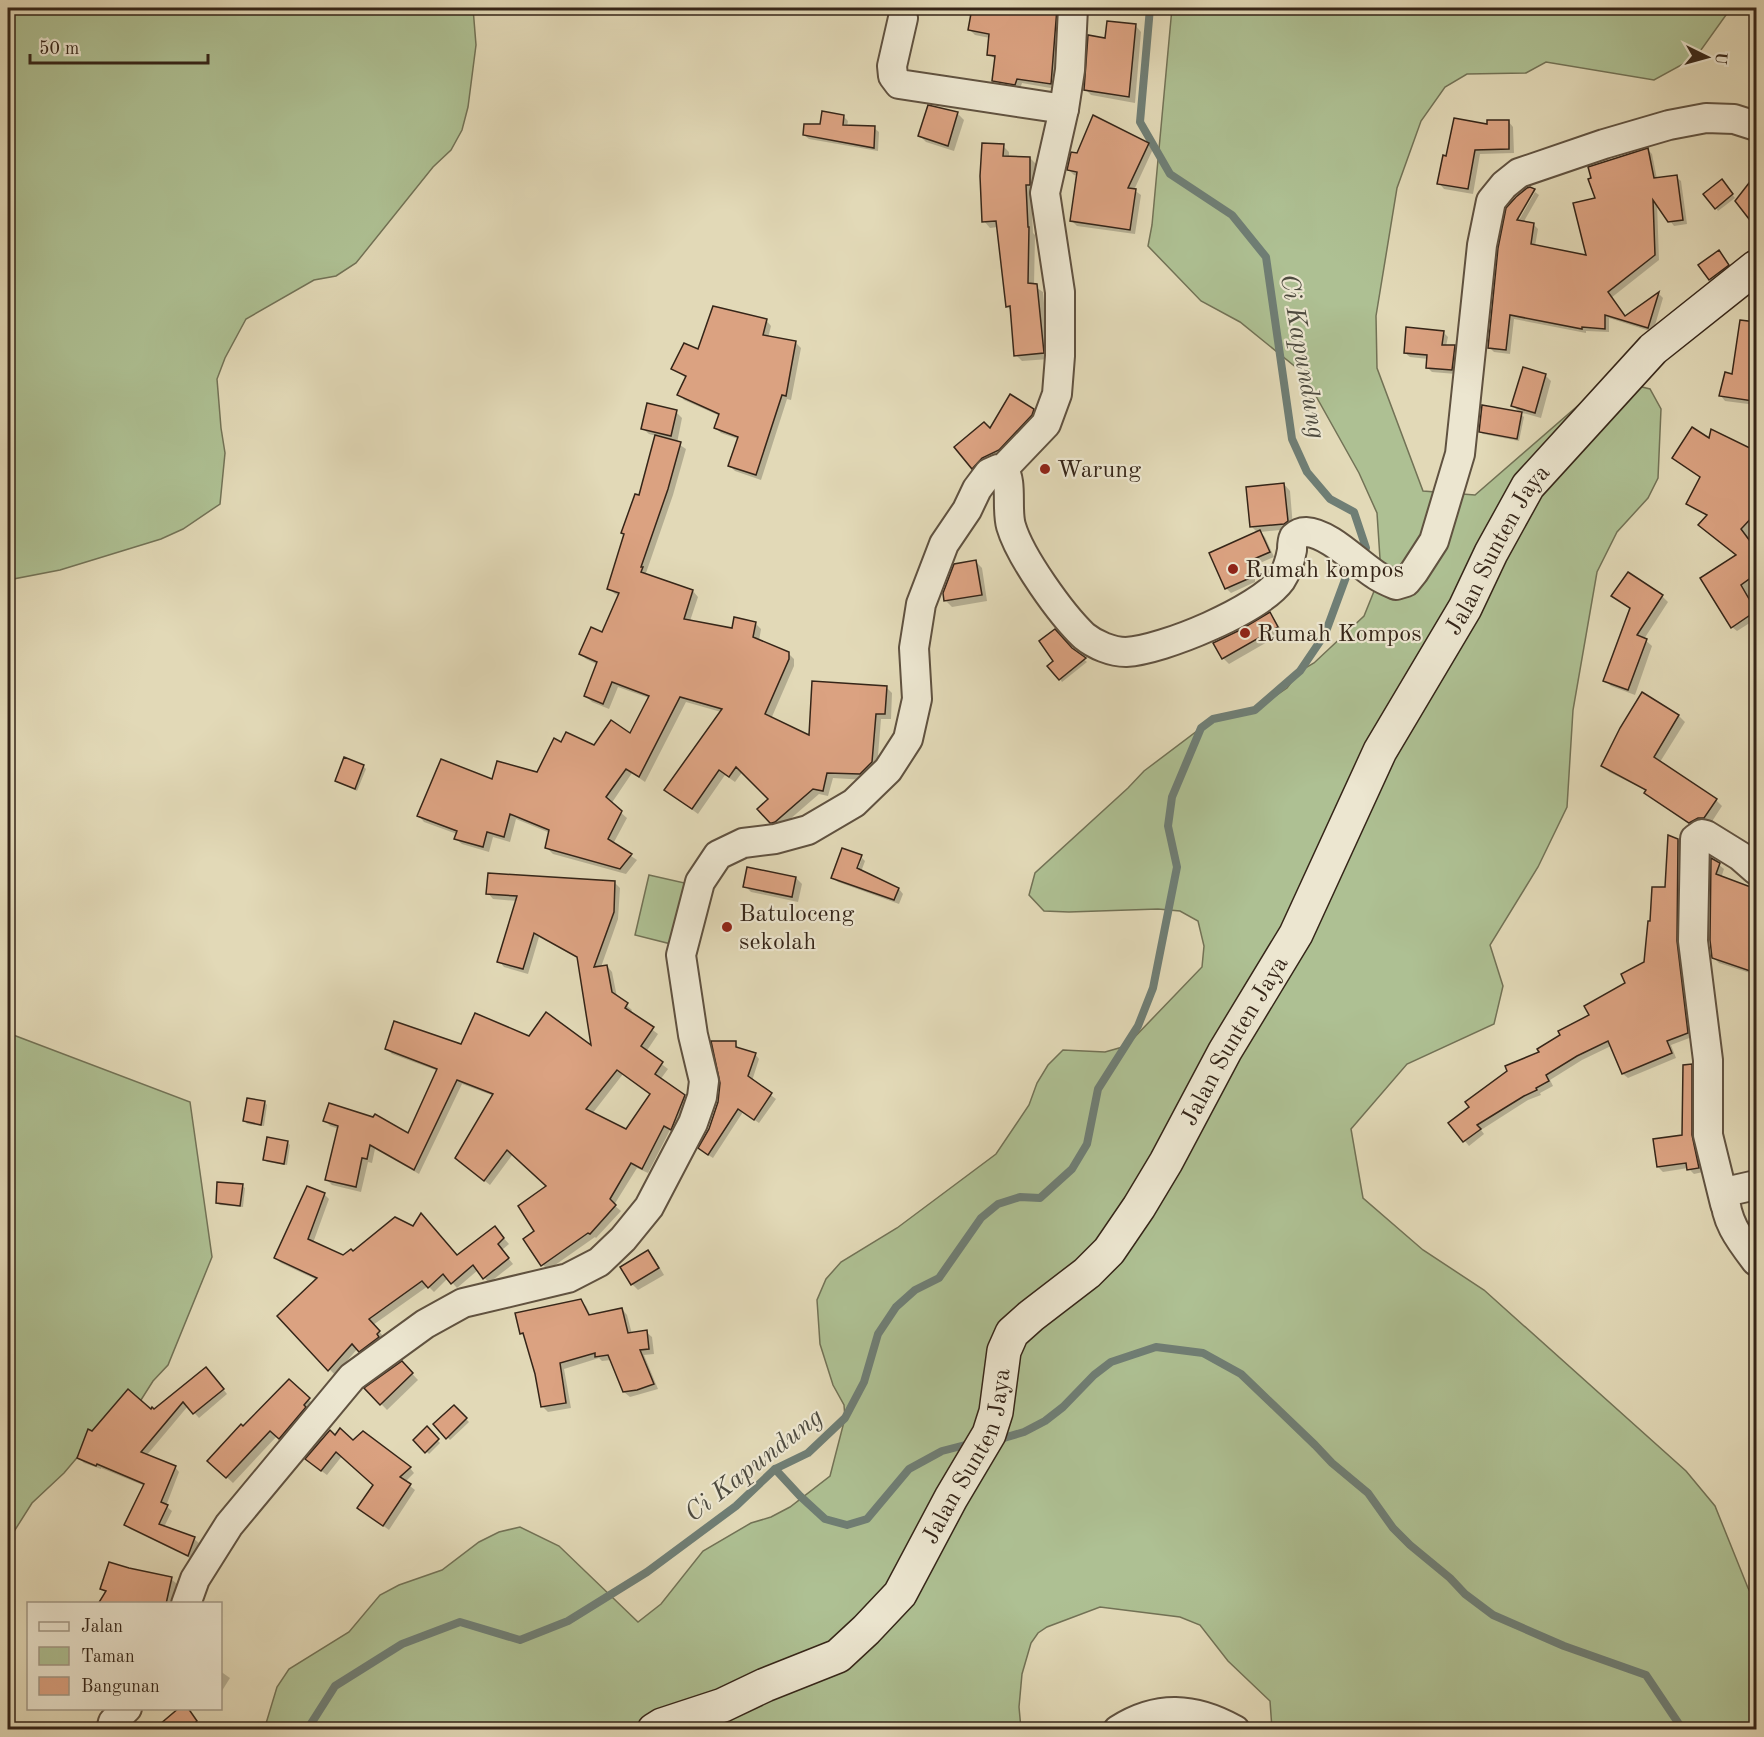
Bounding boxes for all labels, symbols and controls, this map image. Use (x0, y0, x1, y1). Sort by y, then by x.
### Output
scale bar (30, 27, 208, 65)
north arrow (1677, 27, 1737, 87)
text: 50 m (39, 40, 79, 58)
text: U (1711, 51, 1728, 65)
water label: Ci Kapundung (1275, 272, 1329, 441)
place label: Warung (1057, 459, 1141, 483)
street label: Jalan Sunten Jaya (1442, 461, 1555, 640)
marker: Warung (1038, 462, 1052, 476)
place label: Rumah kompos (1245, 559, 1404, 583)
marker: Rumah kompos (1226, 562, 1240, 576)
place label: Rumah Kompos (1257, 623, 1422, 647)
marker: Rumah Kompos (1238, 626, 1252, 640)
place label: Batuloceng sekolah (739, 903, 854, 955)
marker: Batuloceng sekolah (720, 920, 734, 934)
street label: Jalan Sunten Jaya (1178, 953, 1294, 1130)
street label: Jalan Sunten Jaya (919, 1367, 1016, 1548)
water label: Ci Kapundung (681, 1404, 828, 1527)
legend (27, 1602, 222, 1710)
text: Jalan (81, 1618, 123, 1636)
text: Taman (81, 1648, 135, 1666)
text: Bangunan (81, 1678, 160, 1696)

